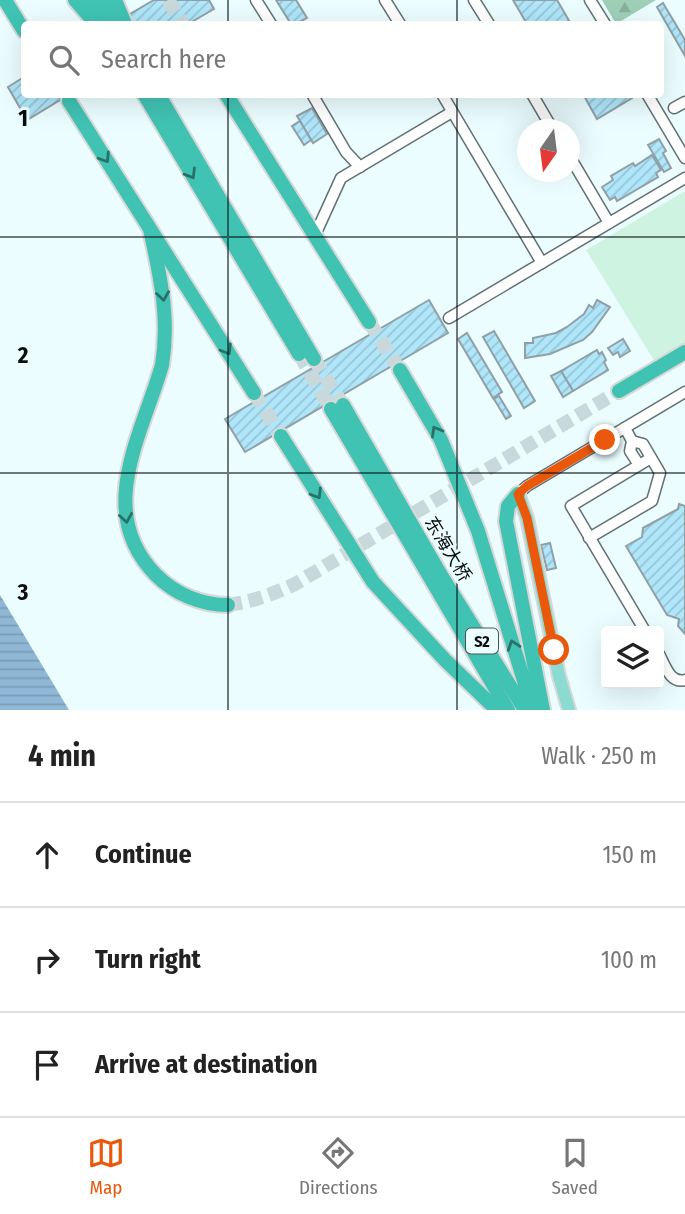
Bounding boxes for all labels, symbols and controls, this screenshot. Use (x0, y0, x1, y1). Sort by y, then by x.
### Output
search box (21, 21, 664, 98)
icon: search (45, 41, 83, 79)
text: Search here (101, 44, 226, 75)
text: 1 (18, 104, 28, 132)
north arrow (517, 119, 580, 182)
one-way arrow (97, 151, 110, 164)
one-way arrow (183, 167, 196, 180)
one-way arrow (155, 291, 170, 302)
text: 2 (17, 341, 29, 369)
one-way arrow (219, 343, 232, 356)
route end (589, 424, 620, 455)
one-way arrow (431, 426, 444, 439)
one-way arrow (309, 486, 322, 499)
one-way arrow (118, 512, 133, 523)
street label: 东海大桥 (420, 512, 476, 586)
text: 3 (17, 578, 29, 606)
map controls (601, 626, 664, 689)
button: layers (601, 626, 664, 689)
road number: S2 (466, 628, 498, 654)
route start (538, 634, 569, 665)
one-way arrow (506, 639, 521, 651)
text: 4 min (28, 738, 96, 774)
text: Walk · 250 m (541, 742, 657, 770)
icon: ahead (28, 836, 66, 874)
text: Continue (95, 839, 192, 870)
text: 150 m (602, 841, 657, 869)
icon: right (28, 941, 66, 979)
text: Turn right (95, 944, 201, 975)
text: 100 m (601, 946, 657, 974)
icon: arrive (28, 1046, 66, 1084)
text: Arrive at destination (95, 1049, 318, 1080)
tab: Map (87, 1134, 125, 1199)
tab: Directions (299, 1134, 378, 1199)
tab: Saved (552, 1134, 598, 1199)

